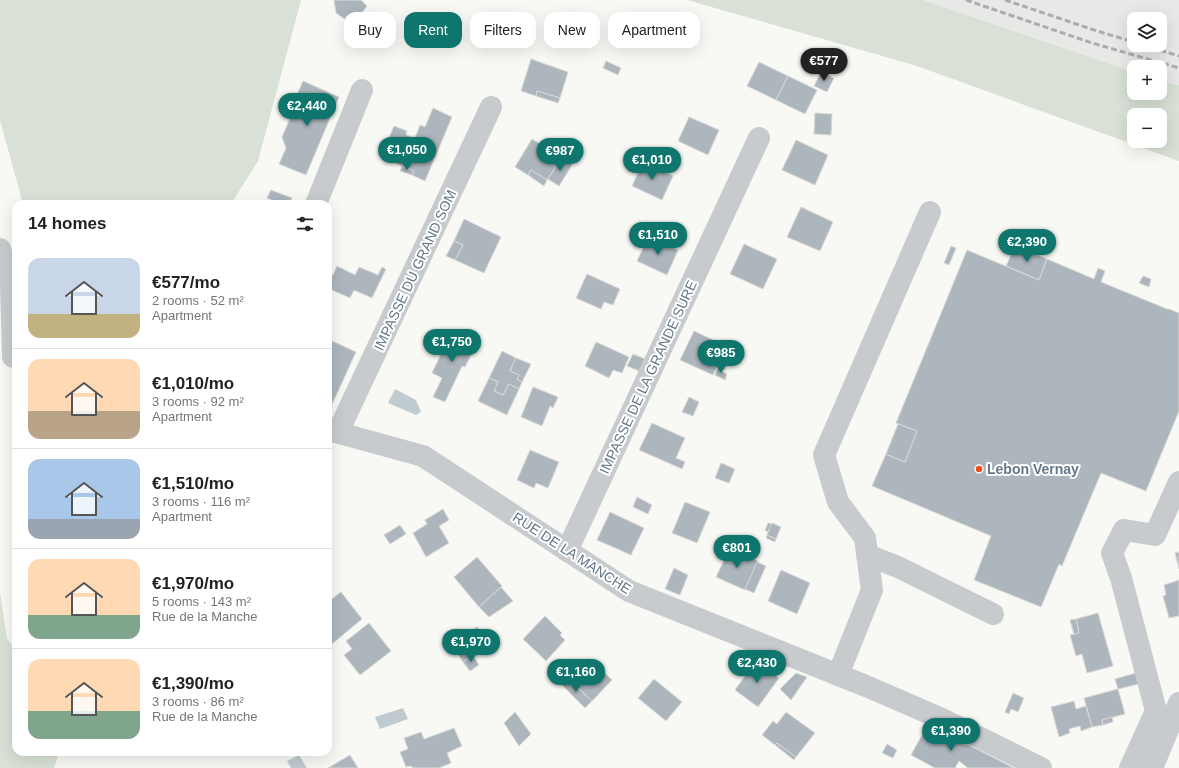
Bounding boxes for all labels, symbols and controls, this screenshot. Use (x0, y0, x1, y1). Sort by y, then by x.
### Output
chip: Buy (344, 12, 396, 48)
chip: Rent (404, 12, 462, 48)
chip: Filters (470, 12, 536, 48)
chip: New (544, 12, 600, 48)
chip: Apartment (608, 12, 700, 48)
map controls (1127, 12, 1167, 148)
button: layers (1127, 12, 1167, 52)
pin: €577 (800, 48, 848, 82)
text: €577 (810, 53, 838, 68)
button: + (1127, 60, 1167, 100)
pin: €2,440 (274, 93, 340, 127)
text: €2,440 (287, 98, 327, 113)
button: − (1127, 108, 1167, 148)
pin: €1,050 (374, 137, 440, 171)
pin: €987 (536, 138, 584, 172)
text: €1,050 (387, 142, 427, 157)
text: €987 (546, 143, 574, 158)
pin: €1,010 (619, 147, 685, 181)
text: €1,010 (632, 152, 672, 167)
street label: IMPASSE DU GRAND SOM (371, 187, 459, 353)
icon: filters (294, 213, 316, 235)
text: 14 homes (28, 214, 106, 233)
pin: €1,510 (625, 222, 691, 256)
text: €1,510 (638, 227, 678, 242)
pin: €2,390 (994, 229, 1060, 263)
text: €2,390 (1007, 234, 1047, 249)
text: €577/mo (152, 273, 220, 292)
icon: home (60, 274, 108, 322)
street label: IMPASSE DE LA GRANDE SURE (596, 278, 700, 476)
text: 2 rooms · 52 m² (152, 293, 244, 308)
text: Apartment (152, 308, 212, 323)
pin: €1,750 (419, 329, 485, 363)
text: €1,750 (432, 334, 472, 349)
pin: €985 (697, 340, 745, 374)
text: €985 (707, 345, 735, 360)
text: €1,010/mo (152, 374, 234, 393)
icon: home (60, 375, 108, 423)
text: 3 rooms · 92 m² (152, 394, 244, 409)
text: Apartment (152, 409, 212, 424)
place label: Lebon Vernay (987, 461, 1079, 477)
marker: Lebon Vernay (974, 464, 984, 474)
text: €1,510/mo (152, 474, 234, 493)
icon: home (60, 475, 108, 523)
text: 3 rooms · 116 m² (152, 494, 250, 509)
text: Apartment (152, 509, 212, 524)
street label: RUE DE LA MANCHE (510, 509, 634, 597)
pin: €801 (713, 535, 761, 569)
text: €801 (723, 540, 751, 555)
text: €1,970/mo (152, 574, 234, 593)
icon: home (60, 575, 108, 623)
text: 5 rooms · 143 m² (152, 594, 251, 609)
text: Rue de la Manche (152, 609, 258, 624)
pin: €1,970 (438, 629, 504, 663)
text: €1,970 (451, 634, 491, 649)
pin: €2,430 (724, 650, 790, 684)
text: €2,430 (737, 655, 777, 670)
pin: €1,160 (543, 659, 609, 693)
text: €1,160 (556, 664, 596, 679)
text: €1,390/mo (152, 674, 234, 693)
icon: home (60, 675, 108, 723)
text: 3 rooms · 86 m² (152, 694, 244, 709)
text: Rue de la Manche (152, 709, 258, 724)
pin: €1,390 (918, 718, 984, 752)
text: €1,390 (931, 723, 971, 738)

